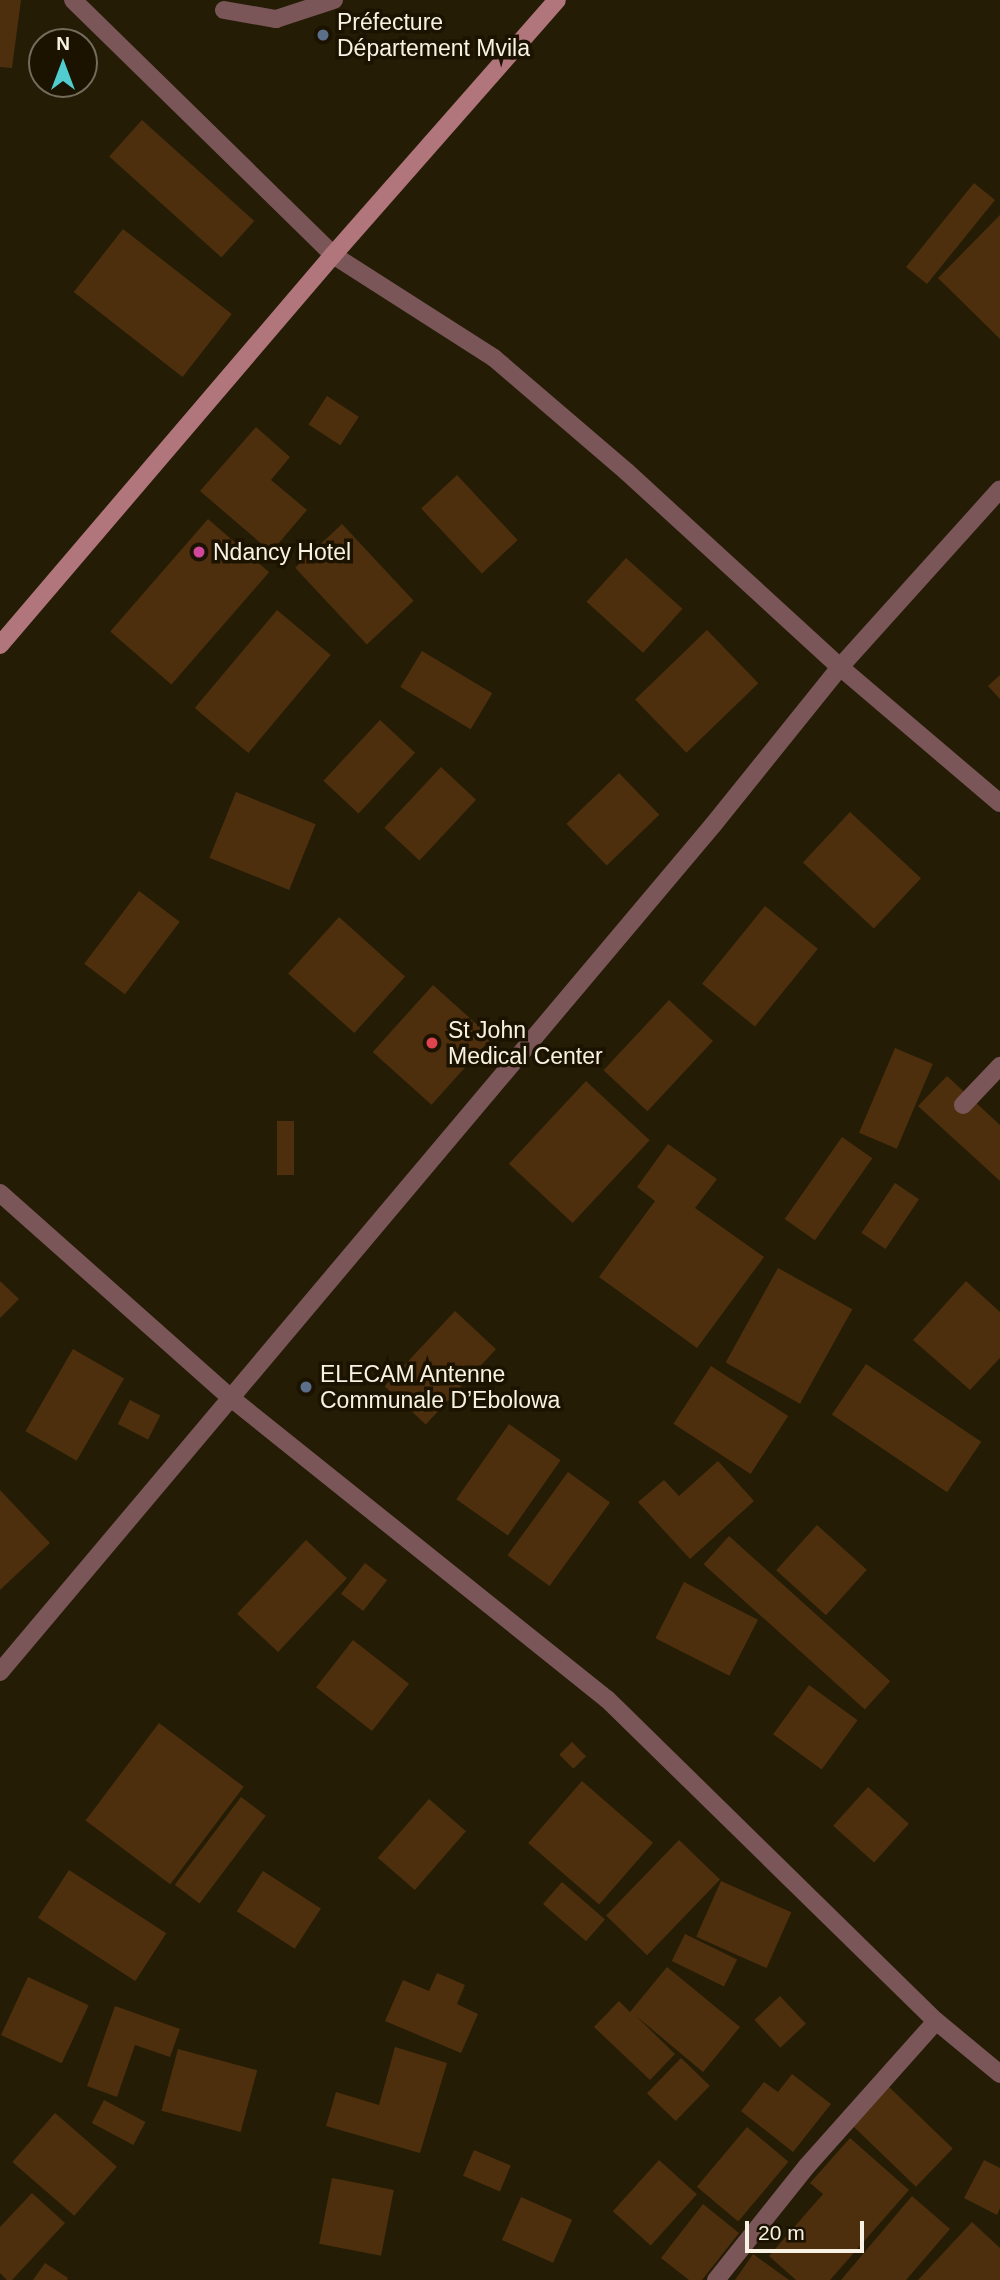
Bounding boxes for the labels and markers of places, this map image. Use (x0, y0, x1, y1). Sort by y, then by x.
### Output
place label: Préfecture Département Mvila (337, 8, 530, 62)
marker: Préfecture Département Mvila (315, 27, 331, 43)
place label: Ndancy Hotel (213, 538, 351, 566)
marker: Ndancy Hotel (191, 544, 207, 560)
place label: St John Medical Center (448, 1016, 603, 1070)
marker: St John Medical Center (422, 1033, 442, 1053)
place label: ELECAM Antenne Communale D’Ebolowa (320, 1360, 560, 1414)
marker: ELECAM Antenne Communale D’Ebolowa (298, 1379, 314, 1395)

